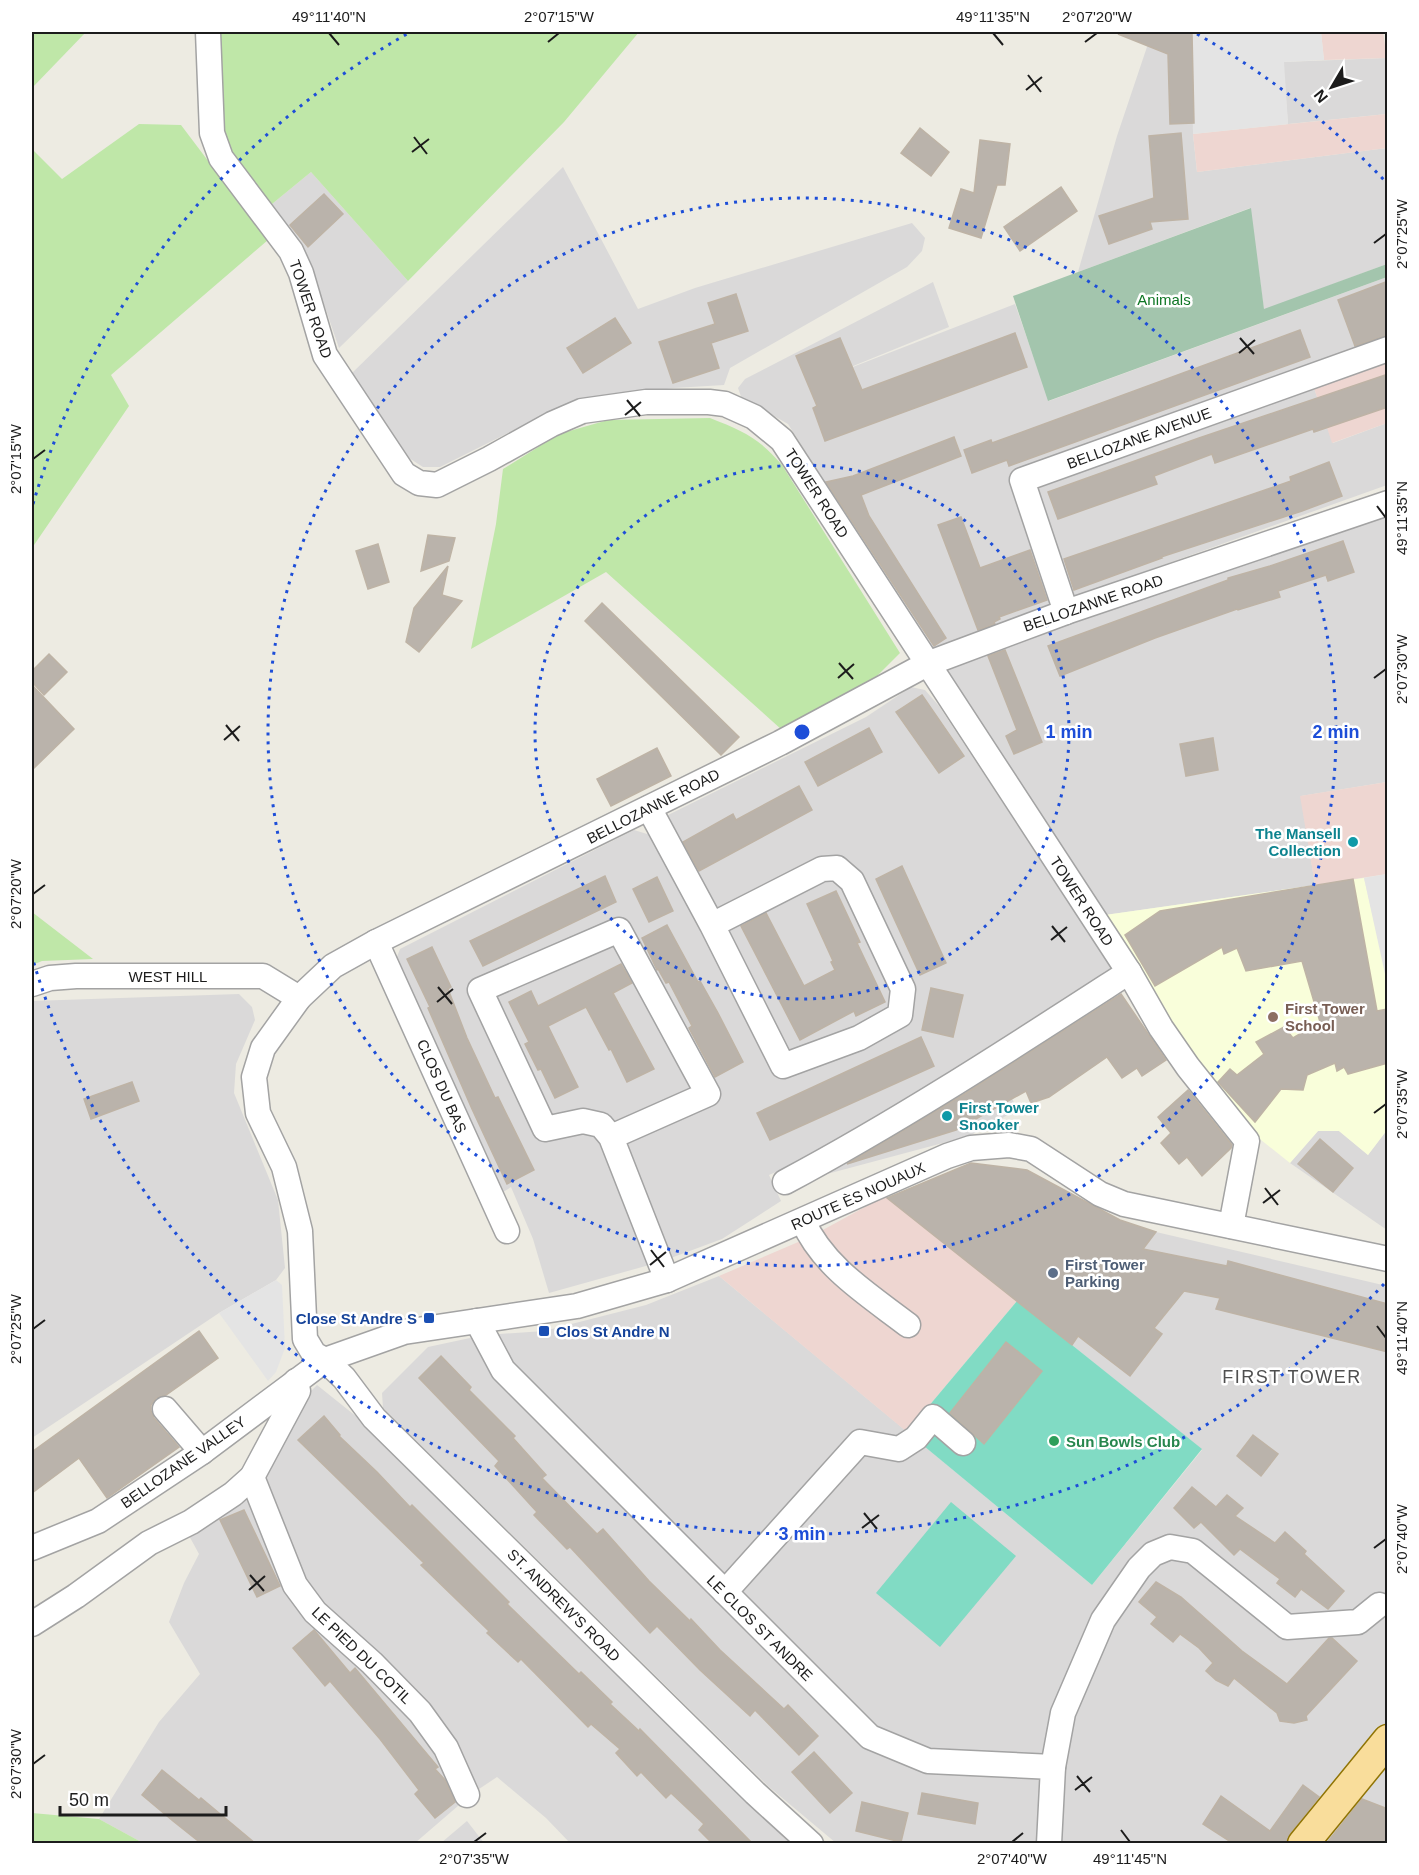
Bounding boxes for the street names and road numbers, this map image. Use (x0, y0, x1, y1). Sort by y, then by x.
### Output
street label: TOWER ROAD (286, 258, 336, 361)
street label: BELLOZANE AVENUE (1065, 404, 1213, 472)
street label: TOWER ROAD (782, 445, 852, 541)
street label: BELLOZANNE ROAD (1021, 571, 1165, 635)
street label: BELLOZANNE ROAD (584, 765, 722, 847)
street label: TOWER ROAD (1047, 853, 1117, 949)
street label: WEST HILL (129, 968, 207, 985)
street label: CLOS DU BAS (414, 1036, 470, 1136)
street label: ROUTE ÈS NOUAUX (788, 1159, 928, 1233)
street label: BELLOZANE VALLEY (117, 1413, 249, 1511)
street label: ST. ANDREW'S ROAD (504, 1545, 624, 1665)
street label: LE CLOS ST ANDRE (704, 1572, 816, 1684)
street label: LE PIED DU COTIL (309, 1603, 415, 1707)

